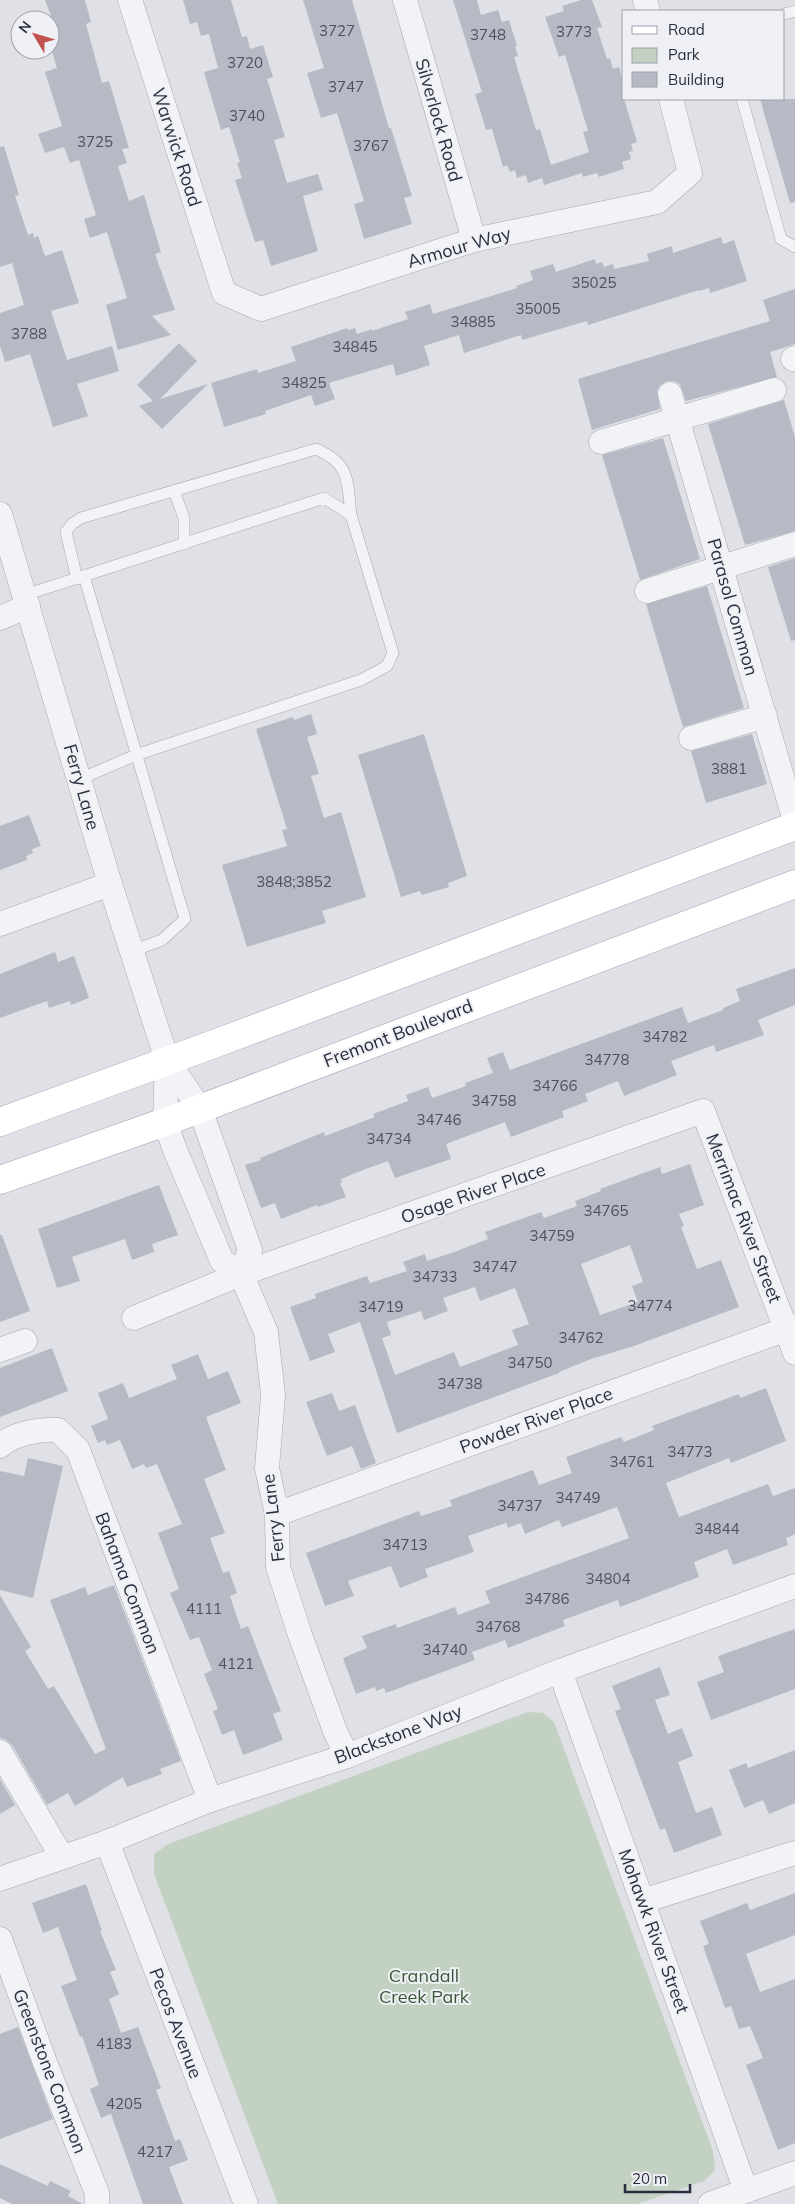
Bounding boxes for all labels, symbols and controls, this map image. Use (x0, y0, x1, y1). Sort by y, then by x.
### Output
north arrow (10, 10, 60, 60)
legend (622, 10, 785, 100)
text: N (14, 17, 35, 37)
text: Road (668, 20, 705, 39)
house number: 3727 (319, 21, 355, 40)
house number: 3773 (556, 22, 592, 41)
house number: 3748 (470, 25, 506, 44)
text: Park (668, 45, 700, 64)
house number: 3720 (227, 53, 263, 72)
street label: Silverlock Road (410, 56, 468, 184)
text: Building (668, 70, 724, 89)
house number: 3747 (328, 77, 364, 96)
street label: Warwick Road (147, 85, 207, 209)
house number: 3740 (229, 106, 265, 125)
house number: 3725 (77, 132, 113, 151)
house number: 3767 (353, 136, 389, 155)
street label: Armour Way (405, 221, 514, 273)
house number: 35025 (571, 273, 617, 292)
house number: 35005 (515, 299, 561, 318)
house number: 34885 (450, 312, 496, 331)
house number: 3788 (11, 324, 47, 343)
house number: 34845 (332, 337, 378, 356)
house number: 34825 (281, 373, 327, 392)
street label: Parasol Common (702, 536, 764, 678)
street label: Ferry Lane (59, 741, 105, 833)
house number: 3881 (711, 759, 747, 778)
house number: 3848;3852 (256, 872, 332, 891)
street label: Fremont Boulevard (320, 994, 476, 1072)
house number: 34782 (642, 1027, 688, 1046)
house number: 34778 (584, 1050, 630, 1069)
house number: 34766 (532, 1076, 578, 1095)
house number: 34758 (471, 1091, 517, 1110)
house number: 34746 (416, 1110, 462, 1129)
house number: 34734 (366, 1129, 412, 1148)
street label: Merrimac River Street (701, 1130, 787, 1306)
street label: Osage River Place (398, 1157, 548, 1229)
house number: 34765 (583, 1201, 629, 1220)
house number: 34759 (529, 1226, 575, 1245)
house number: 34747 (472, 1257, 518, 1276)
house number: 34733 (412, 1267, 458, 1286)
house number: 34774 (627, 1296, 673, 1315)
house number: 34719 (358, 1297, 404, 1316)
house number: 34762 (558, 1328, 604, 1347)
house number: 34750 (507, 1353, 553, 1372)
house number: 34738 (437, 1374, 483, 1393)
street label: Powder River Place (456, 1382, 616, 1458)
house number: 34773 (667, 1442, 713, 1461)
house number: 34761 (609, 1452, 655, 1471)
street label: Ferry Lane (256, 1473, 290, 1563)
house number: 34749 (555, 1488, 601, 1507)
house number: 34737 (497, 1496, 543, 1515)
street label: Bahama Common (90, 1509, 166, 1657)
house number: 34844 (694, 1519, 740, 1538)
house number: 34713 (382, 1535, 428, 1554)
house number: 34804 (585, 1569, 631, 1588)
house number: 34786 (524, 1589, 570, 1608)
house number: 4111 (186, 1599, 222, 1618)
house number: 34768 (475, 1617, 521, 1636)
house number: 34740 (422, 1640, 468, 1659)
house number: 4121 (218, 1654, 254, 1673)
street label: Blackstone Way (331, 1699, 466, 1769)
street label: Mohawk River Street (614, 1846, 694, 2016)
park label: Crandall Creek Park (379, 1964, 470, 2008)
street label: Pecos Avenue (144, 1965, 208, 2081)
street label: Greenstone Common (8, 1985, 92, 2157)
house number: 4183 (96, 2034, 132, 2053)
house number: 4205 (106, 2094, 142, 2113)
house number: 4217 (137, 2142, 173, 2161)
scale bar (625, 2162, 690, 2194)
text: 20 m (632, 2169, 667, 2188)

